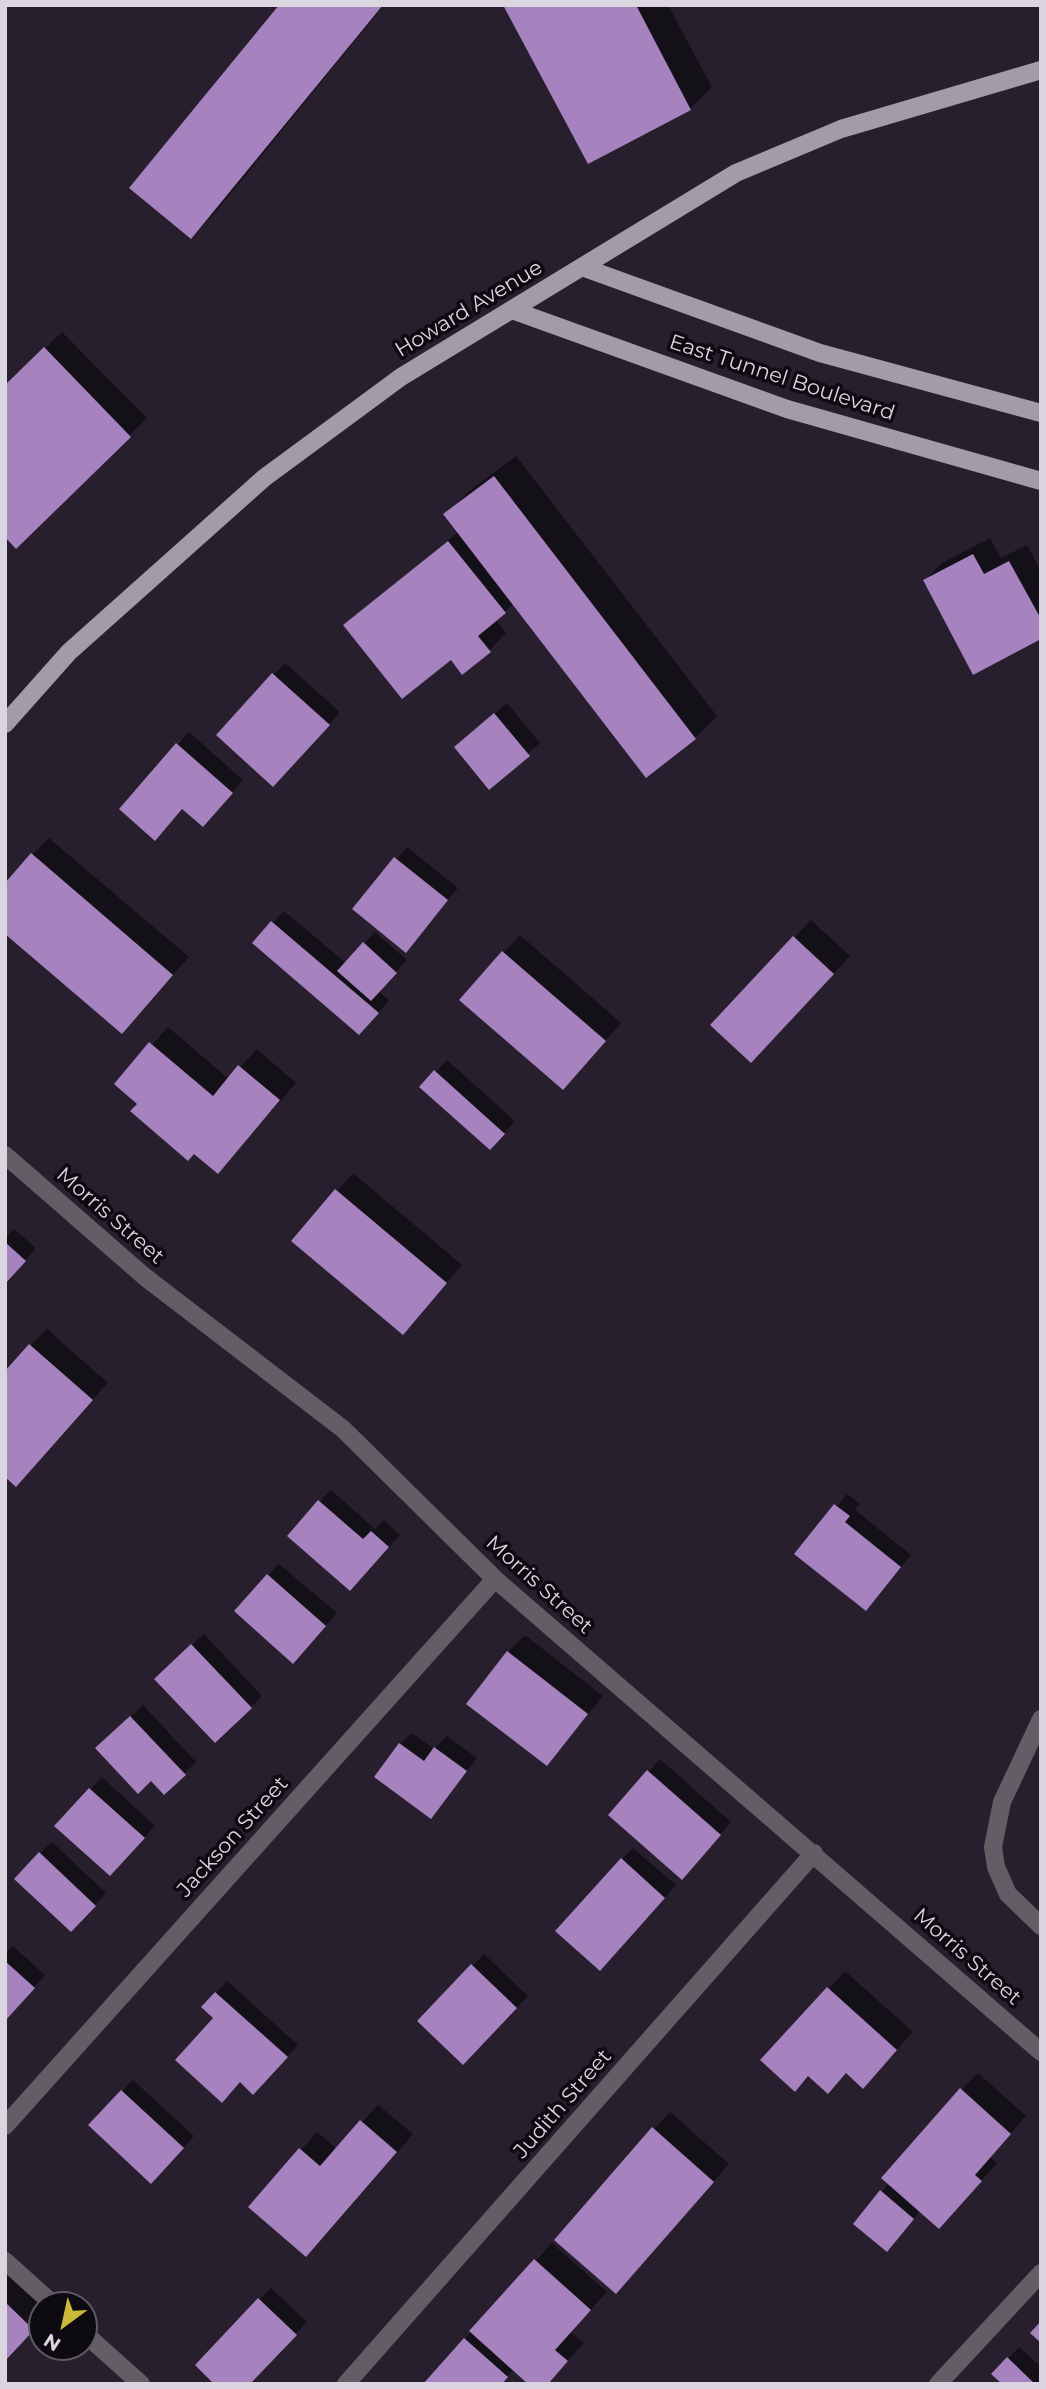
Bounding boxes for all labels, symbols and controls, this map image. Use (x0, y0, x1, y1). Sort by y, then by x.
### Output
street label: Howard Avenue (391, 255, 547, 363)
street label: East Tunnel Boulevard (666, 330, 898, 426)
street label: Morris Street (51, 1162, 169, 1270)
street label: Morris Street (481, 1531, 597, 1639)
street label: Jackson Street (172, 1772, 294, 1902)
street label: Morris Street (908, 1903, 1026, 2011)
street label: Judith Street (509, 2044, 617, 2164)
north arrow (28, 2291, 98, 2361)
text: N (40, 2329, 65, 2356)

